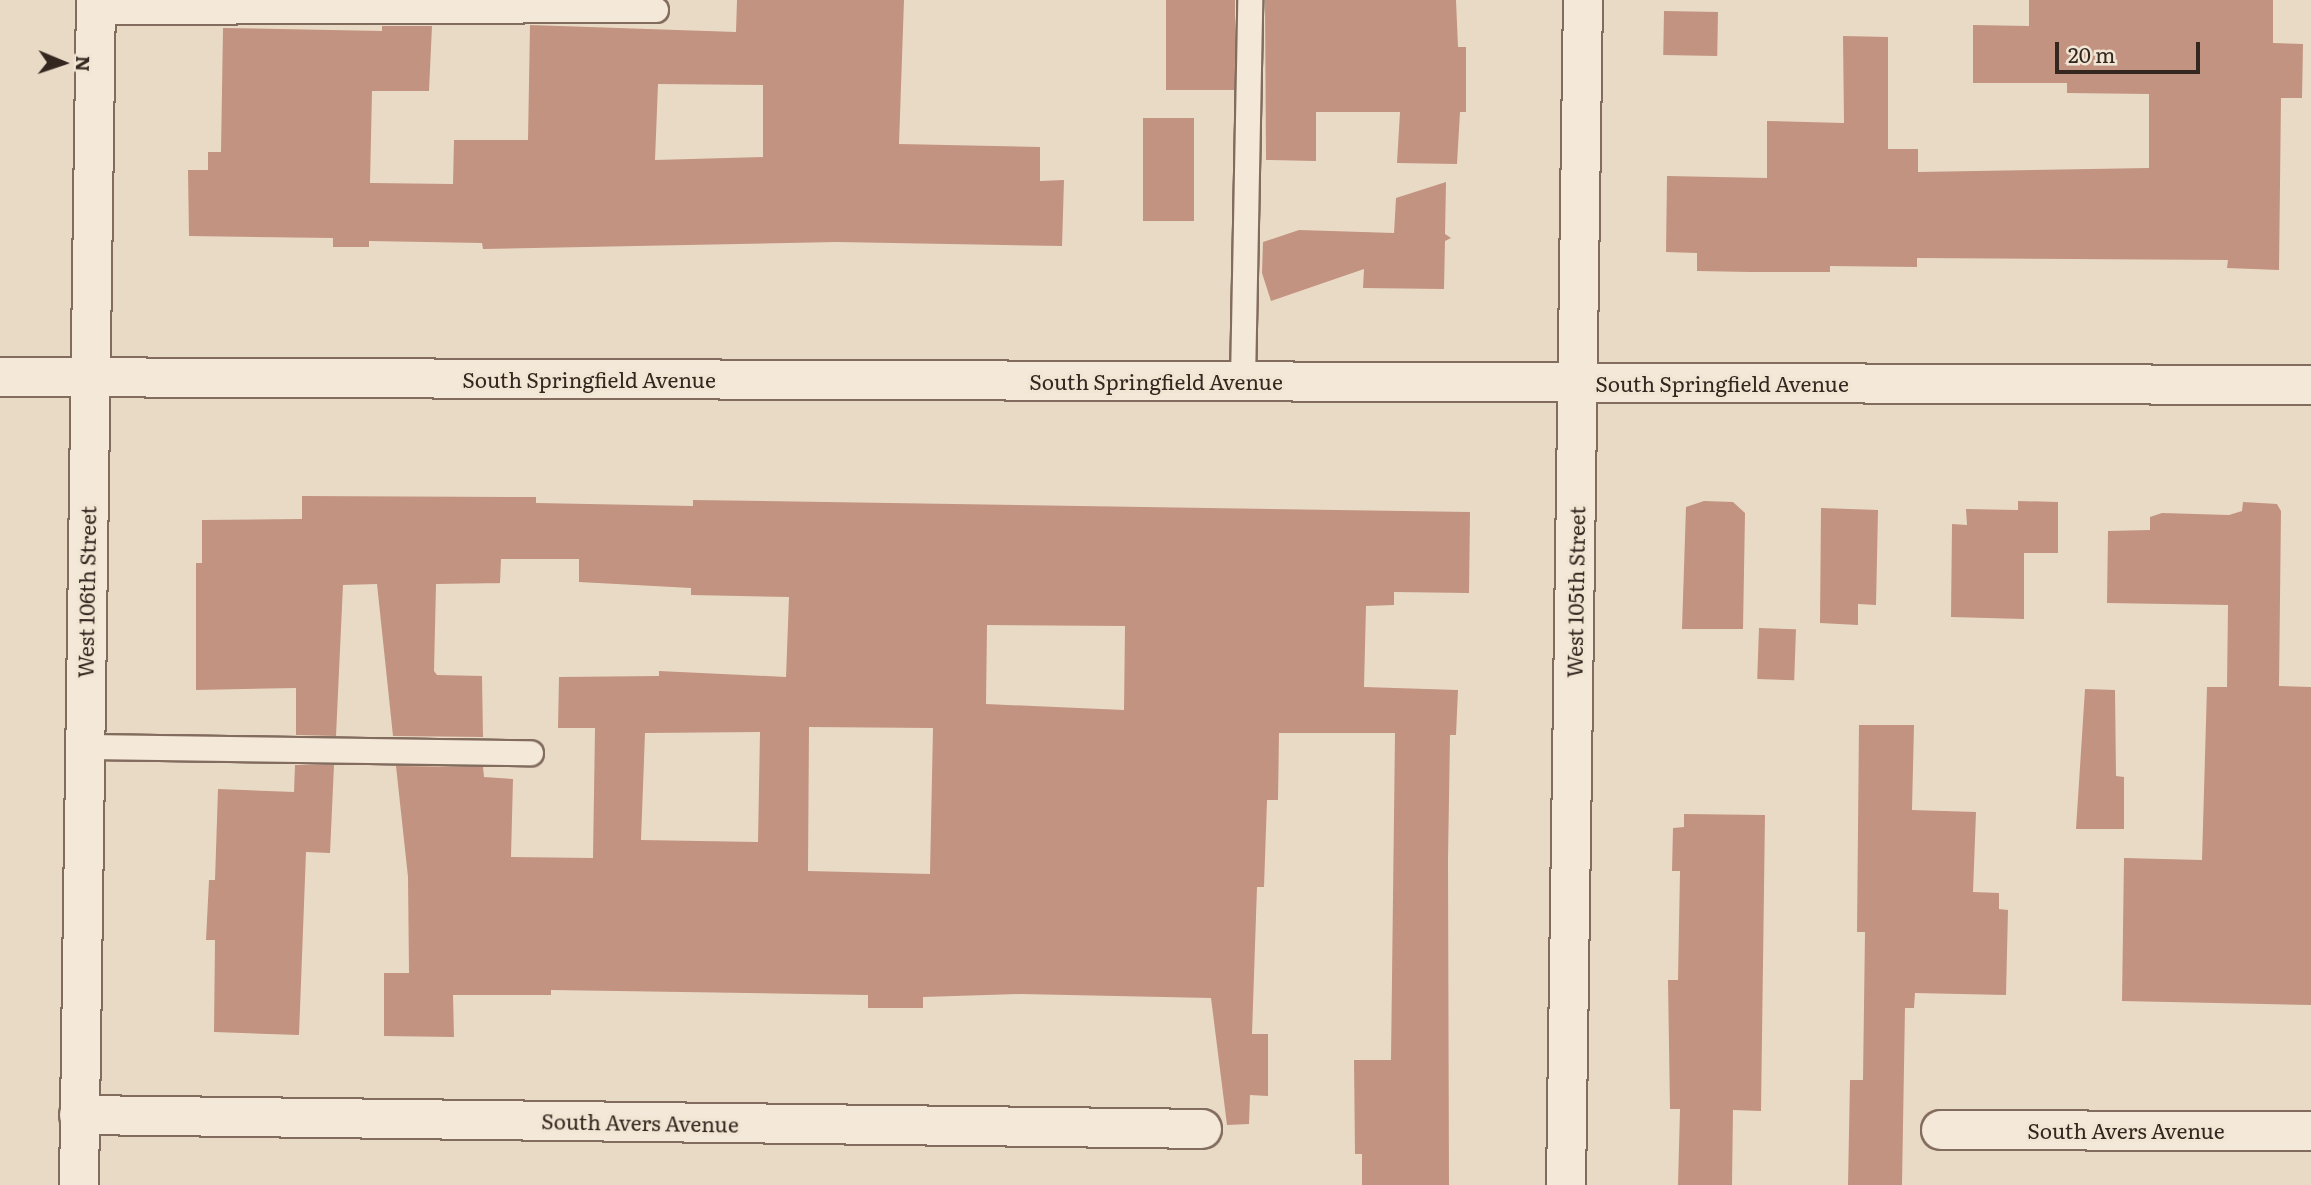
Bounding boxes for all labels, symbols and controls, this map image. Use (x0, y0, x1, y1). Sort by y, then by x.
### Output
north arrow (28, 28, 98, 98)
scale bar (2059, 28, 2204, 72)
text: 20 m (2068, 38, 2115, 69)
text: N (70, 55, 98, 72)
street label: South Springfield Avenue (462, 366, 716, 392)
street label: South Springfield Avenue (1029, 368, 1283, 394)
street label: South Springfield Avenue (1595, 370, 1849, 396)
street label: West 106th Street (72, 506, 100, 678)
street label: West 105th Street (1561, 506, 1589, 678)
street label: South Avers Avenue (541, 1108, 739, 1136)
street label: South Avers Avenue (2027, 1117, 2225, 1143)

